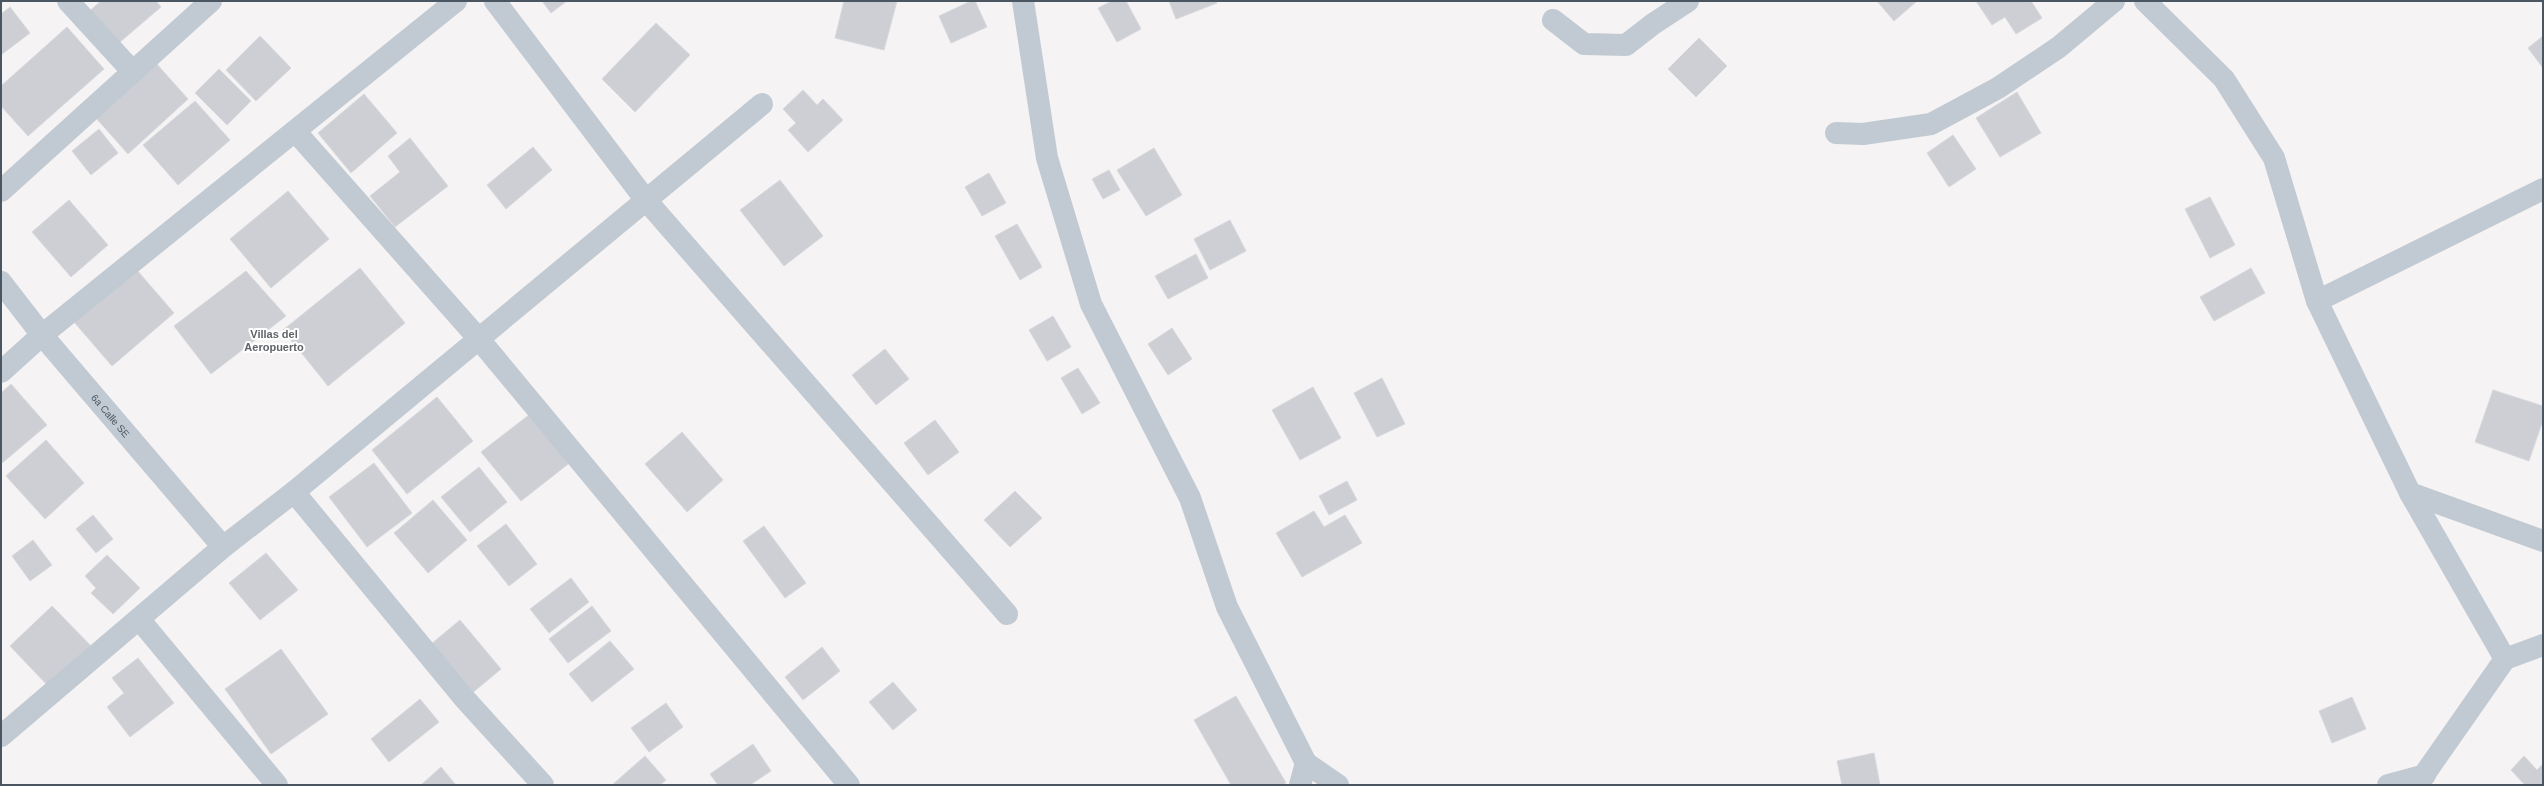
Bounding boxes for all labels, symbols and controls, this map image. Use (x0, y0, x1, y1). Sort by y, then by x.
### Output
district label: Villas del Aeropuerto (244, 328, 304, 353)
street label: 6a Calle SE (89, 392, 132, 440)

